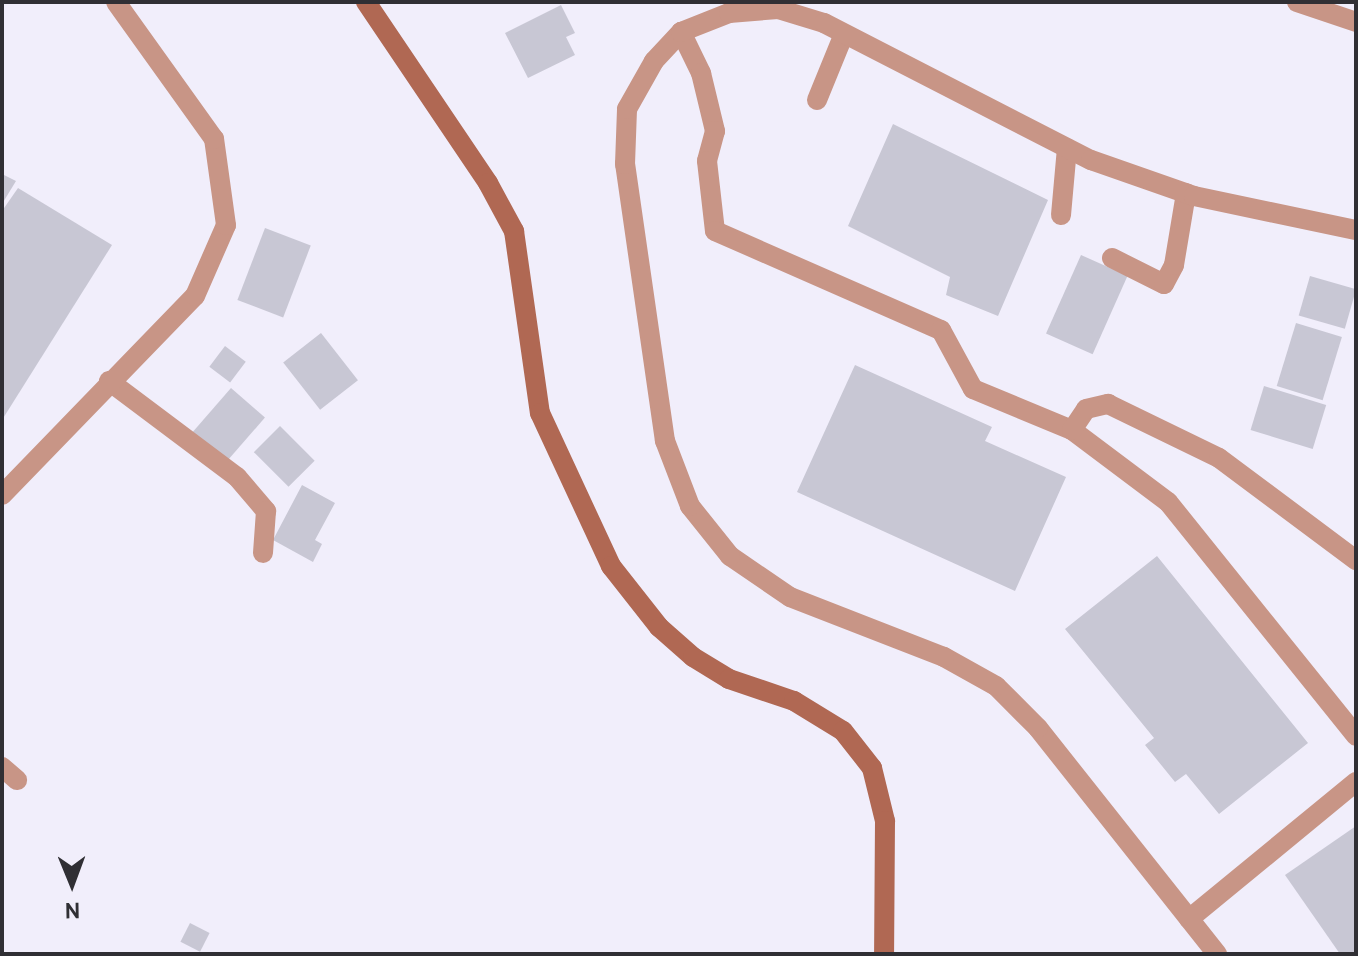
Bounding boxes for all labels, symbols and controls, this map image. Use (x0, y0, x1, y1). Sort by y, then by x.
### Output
north arrow (32, 844, 112, 924)
text: N (64, 895, 81, 922)

